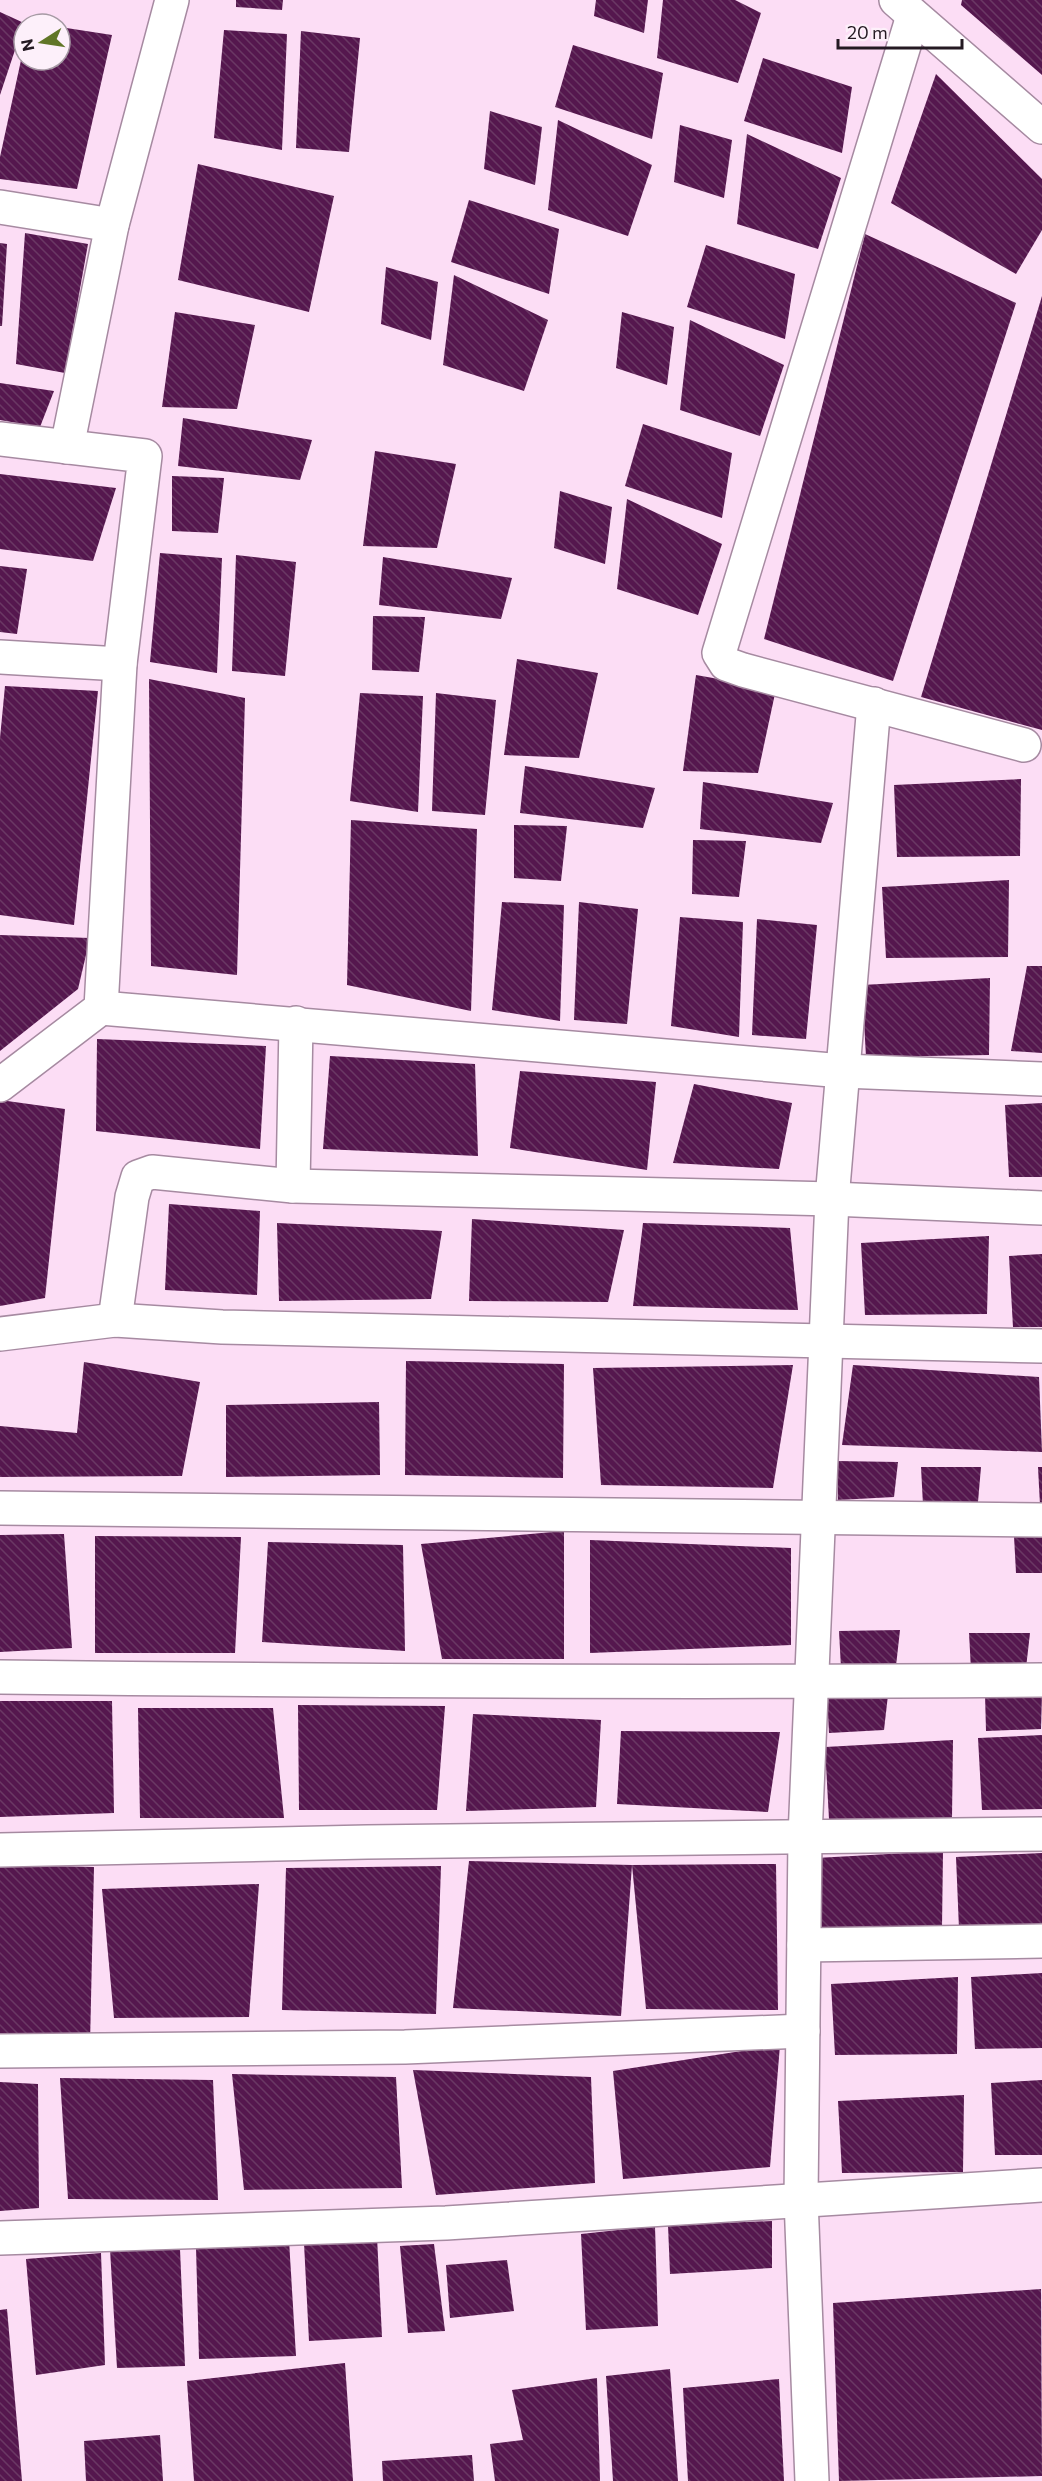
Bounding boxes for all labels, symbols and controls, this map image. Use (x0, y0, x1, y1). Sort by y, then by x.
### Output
north arrow (12, 12, 72, 72)
scale bar (838, 12, 962, 50)
text: 20 m (847, 21, 888, 43)
text: N (16, 37, 37, 53)

